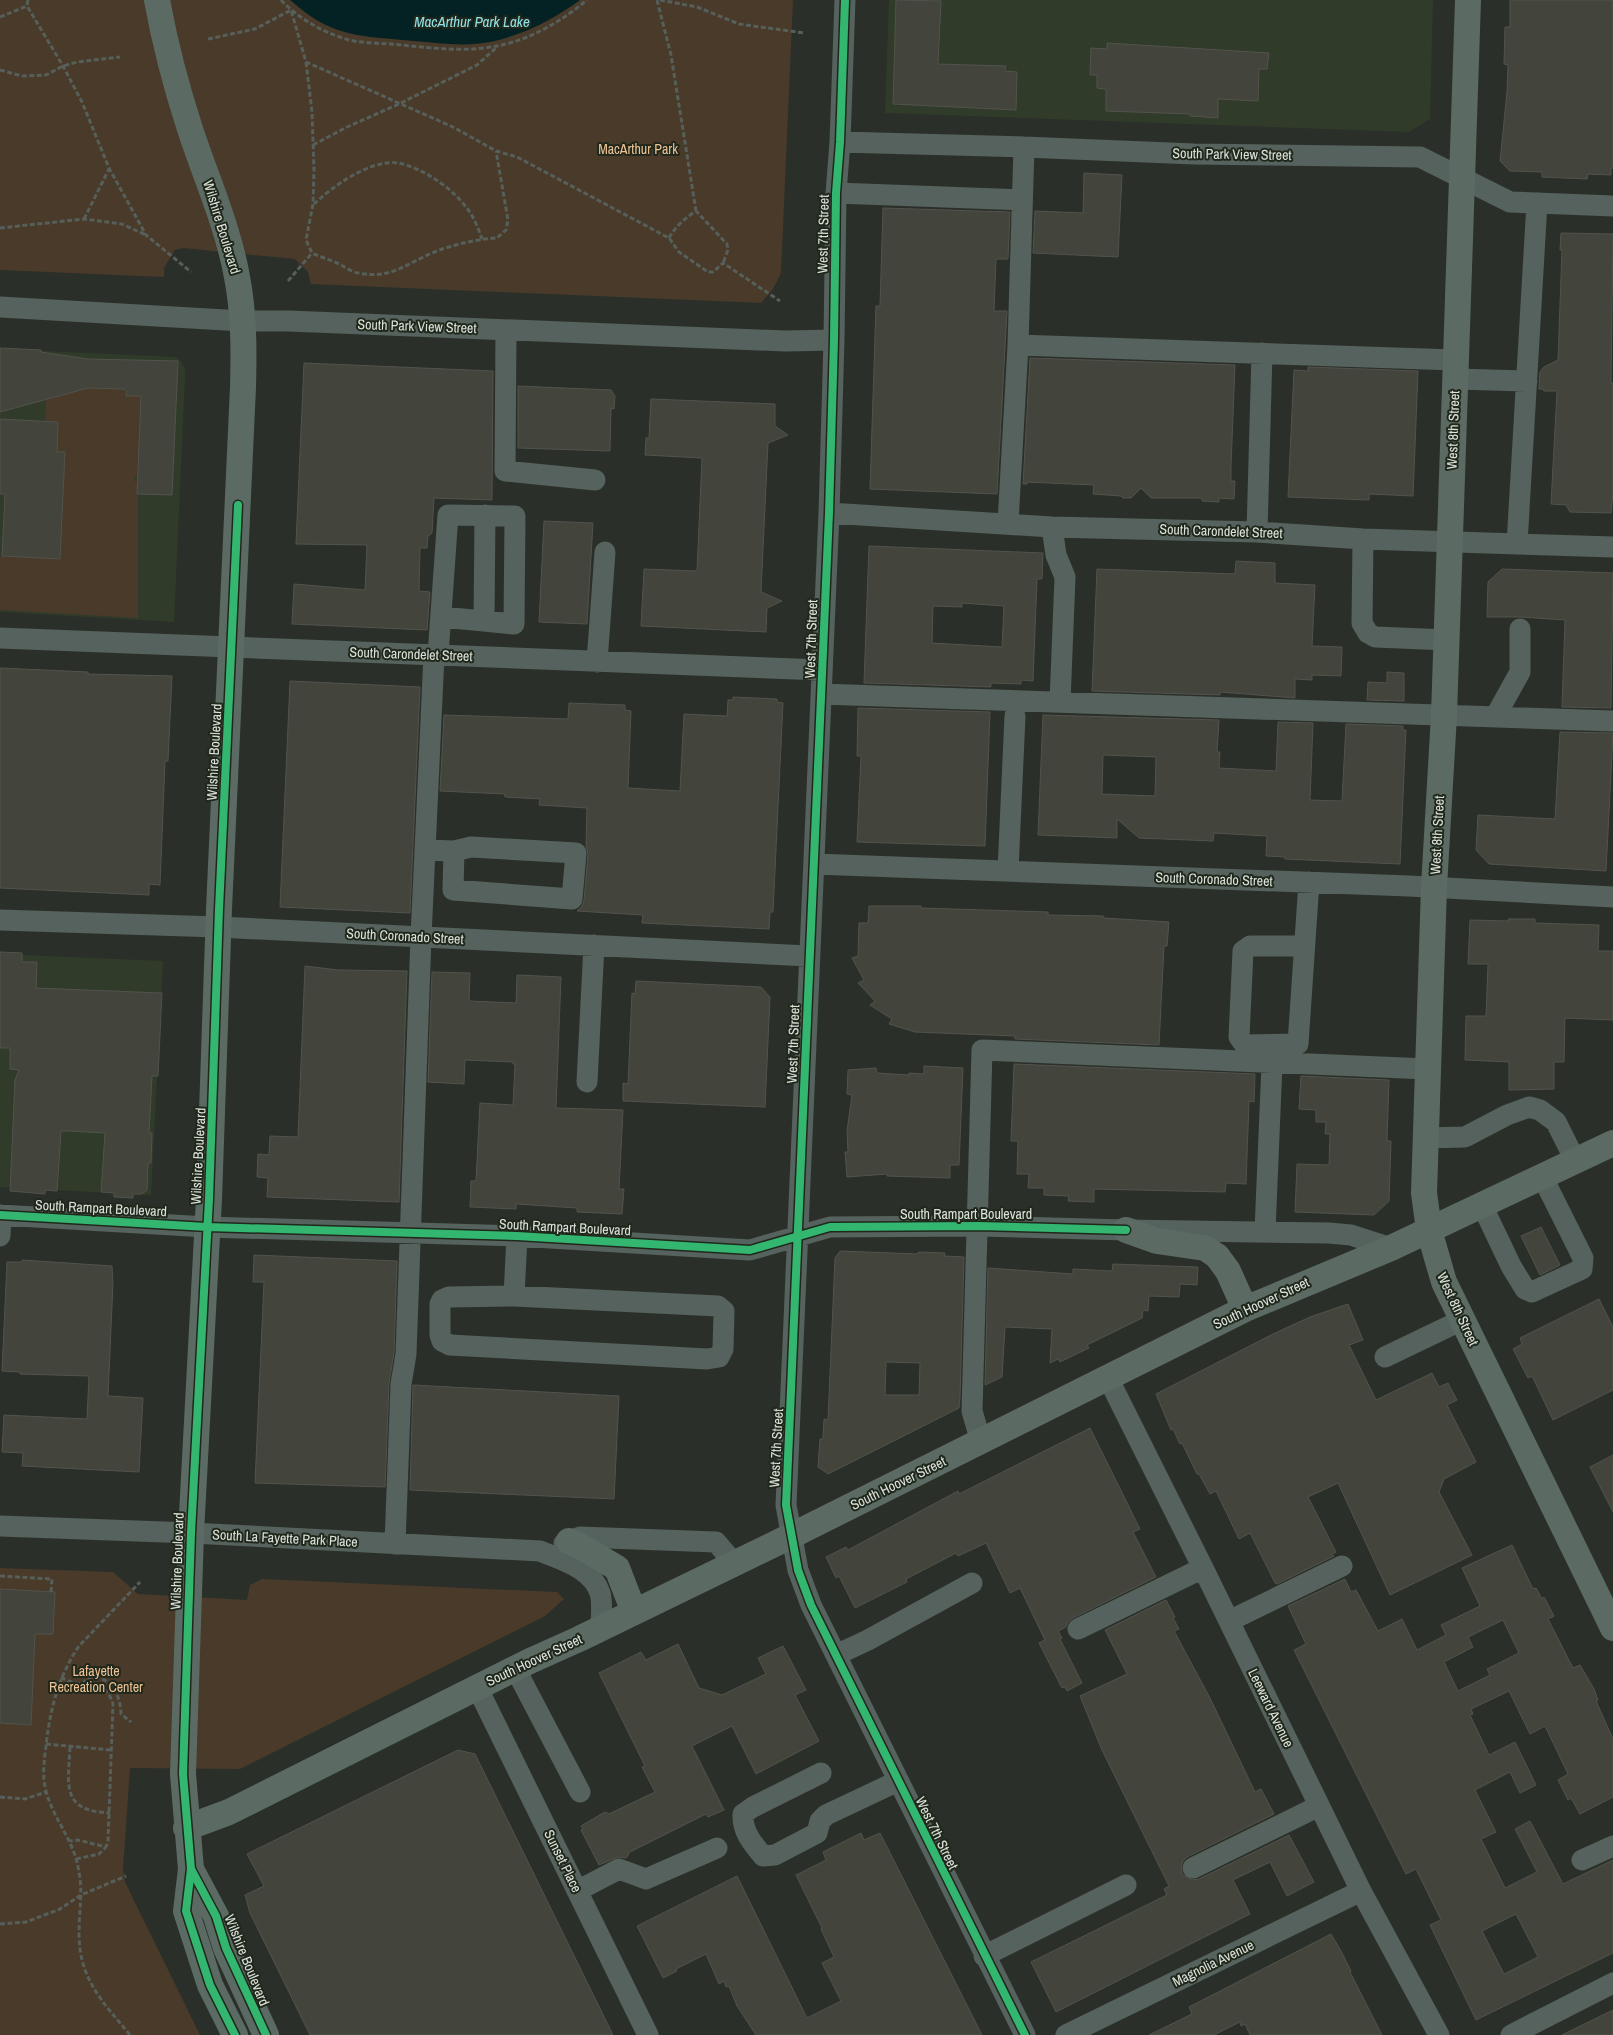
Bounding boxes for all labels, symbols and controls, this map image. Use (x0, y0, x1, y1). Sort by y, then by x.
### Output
water label: MacArthur Park Lake (414, 11, 530, 32)
park label: MacArthur Park (598, 140, 678, 158)
street label: South Park View Street (1172, 144, 1292, 164)
street label: Wilshire Boulevard (199, 178, 245, 276)
street label: West 7th Street (813, 194, 833, 274)
street label: South Park View Street (357, 315, 477, 337)
street label: West 8th Street (1443, 390, 1463, 470)
street label: South Carondelet Street (1159, 520, 1283, 542)
street label: West 7th Street (801, 599, 821, 679)
street label: South Carondelet Street (349, 643, 473, 665)
street label: Wilshire Boulevard (202, 703, 226, 801)
street label: West 8th Street (1426, 795, 1448, 875)
street label: South Coronado Street (1155, 868, 1273, 890)
street label: South Coronado Street (346, 924, 464, 948)
street label: West 7th Street (783, 1004, 803, 1084)
street label: Wilshire Boulevard (186, 1107, 210, 1205)
street label: South Rampart Boulevard (35, 1196, 167, 1220)
street label: South Rampart Boulevard (900, 1205, 1032, 1223)
street label: South Rampart Boulevard (499, 1215, 631, 1239)
street label: West 8th Street (1433, 1269, 1483, 1349)
street label: South Hoover Street (1210, 1273, 1312, 1333)
street label: West 7th Street (765, 1408, 787, 1488)
street label: South Hoover Street (847, 1452, 949, 1514)
street label: Wilshire Boulevard (166, 1512, 188, 1610)
street label: South La Fayette Park Place (212, 1525, 358, 1551)
street label: South Hoover Street (483, 1630, 585, 1690)
park label: Lafayette Recreation Center (49, 1662, 143, 1696)
street label: Leeward Avenue (1244, 1666, 1298, 1750)
street label: West 7th Street (912, 1794, 962, 1872)
street label: Sunset Place (540, 1827, 586, 1895)
street label: Wilshire Boulevard (220, 1912, 274, 2008)
street label: Magnolia Avenue (1169, 1936, 1257, 1990)

